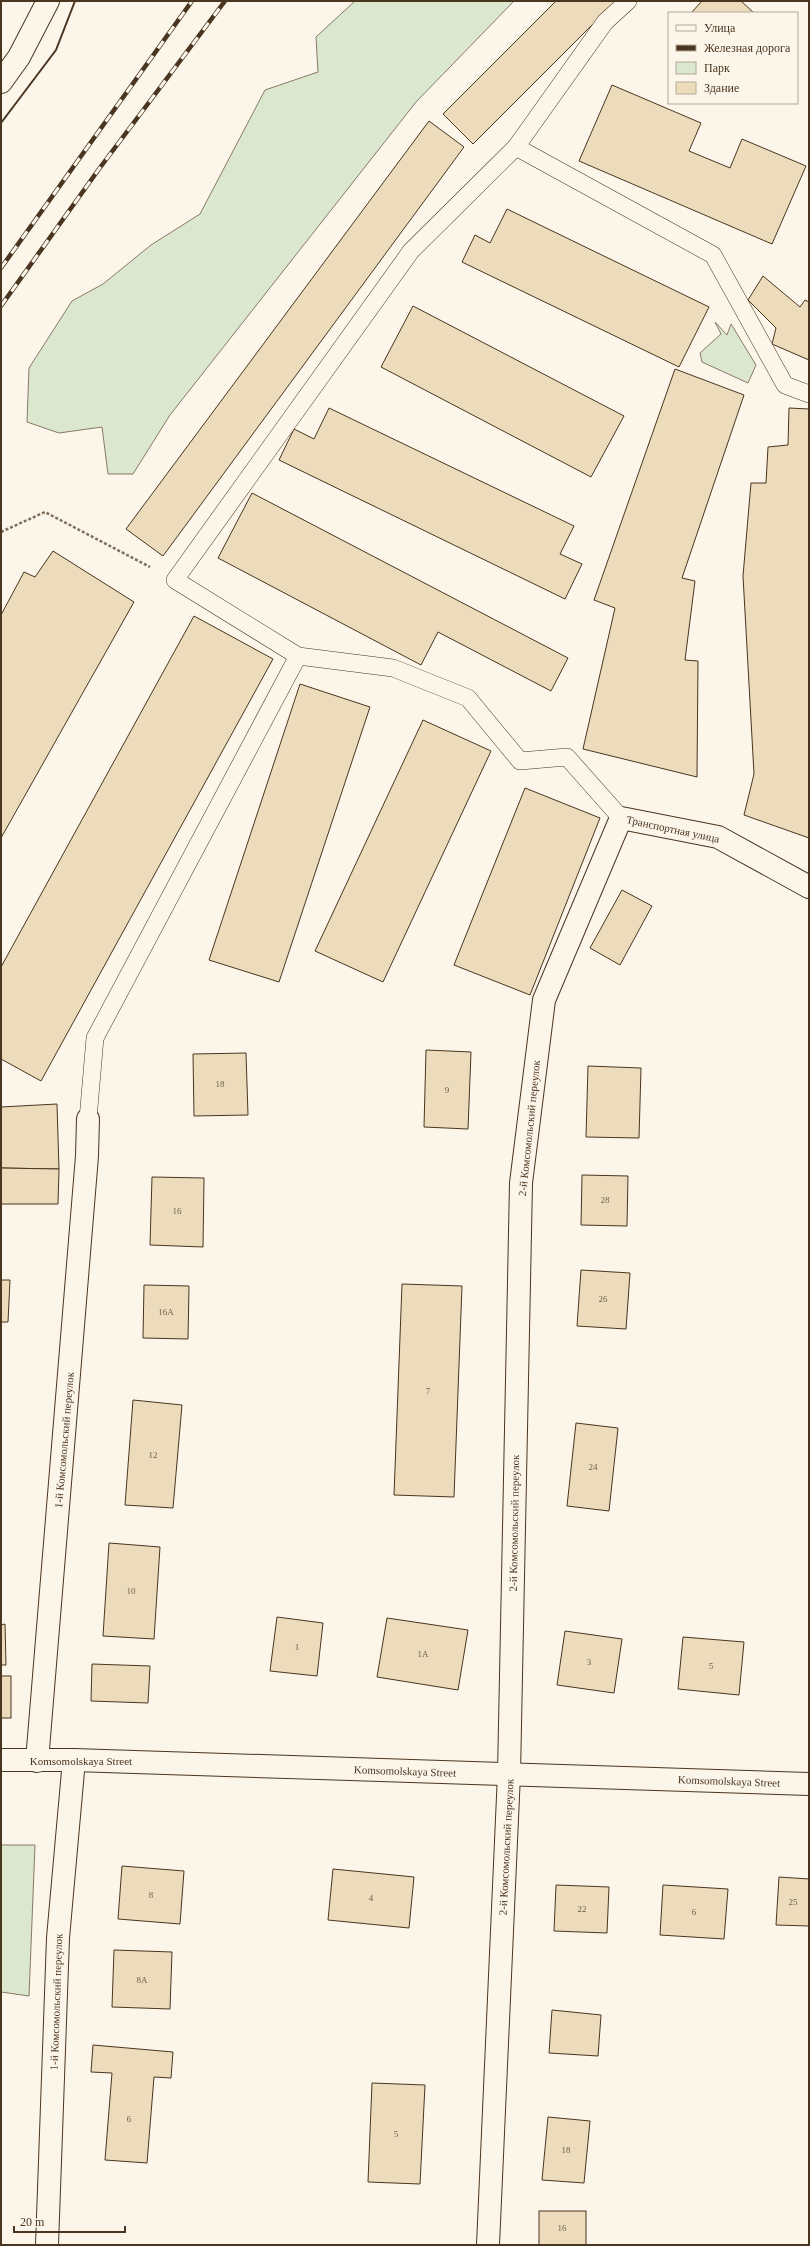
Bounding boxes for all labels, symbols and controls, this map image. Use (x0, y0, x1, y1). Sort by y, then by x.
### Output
legend (668, 12, 798, 104)
text: Улица (704, 21, 736, 35)
text: Железная дорога (704, 41, 791, 55)
text: Парк (704, 61, 730, 75)
text: Здание (704, 81, 739, 95)
street label: Транспортная улица (625, 813, 721, 845)
street label: 2-й Комсомольский переулок (516, 1059, 542, 1197)
house number: 18 (216, 1079, 225, 1089)
house number: 9 (445, 1085, 450, 1095)
house number: 28 (601, 1195, 610, 1205)
house number: 16 (173, 1206, 182, 1216)
house number: 26 (599, 1294, 608, 1304)
house number: 16А (158, 1307, 174, 1317)
street label: 1-й Комсомольский переулок (52, 1371, 76, 1509)
house number: 7 (426, 1386, 431, 1396)
house number: 12 (149, 1450, 158, 1460)
street label: 2-й Комсомольский переулок (507, 1454, 521, 1592)
house number: 24 (589, 1462, 598, 1472)
house number: 10 (127, 1586, 136, 1596)
house number: 1 (295, 1642, 299, 1652)
house number: 1А (418, 1649, 429, 1659)
house number: 3 (587, 1657, 592, 1667)
house number: 5 (709, 1661, 714, 1671)
street label: Komsomolskaya Street (30, 1755, 132, 1767)
street label: Komsomolskaya Street (354, 1763, 456, 1779)
street label: Komsomolskaya Street (678, 1773, 780, 1789)
street label: 2-й Комсомольский переулок (496, 1778, 516, 1916)
house number: 8 (149, 1890, 154, 1900)
house number: 4 (369, 1893, 374, 1903)
house number: 25 (789, 1897, 798, 1907)
house number: 22 (578, 1904, 587, 1914)
house number: 6 (692, 1907, 697, 1917)
street label: 1-й Комсомольский переулок (48, 1933, 64, 2071)
house number: 8А (137, 1975, 148, 1985)
house number: 6 (127, 2114, 132, 2124)
house number: 5 (394, 2129, 399, 2139)
house number: 18 (562, 2145, 571, 2155)
scale bar (14, 2208, 125, 2234)
text: 20 m (20, 2215, 45, 2229)
house number: 16 (558, 2223, 567, 2233)

